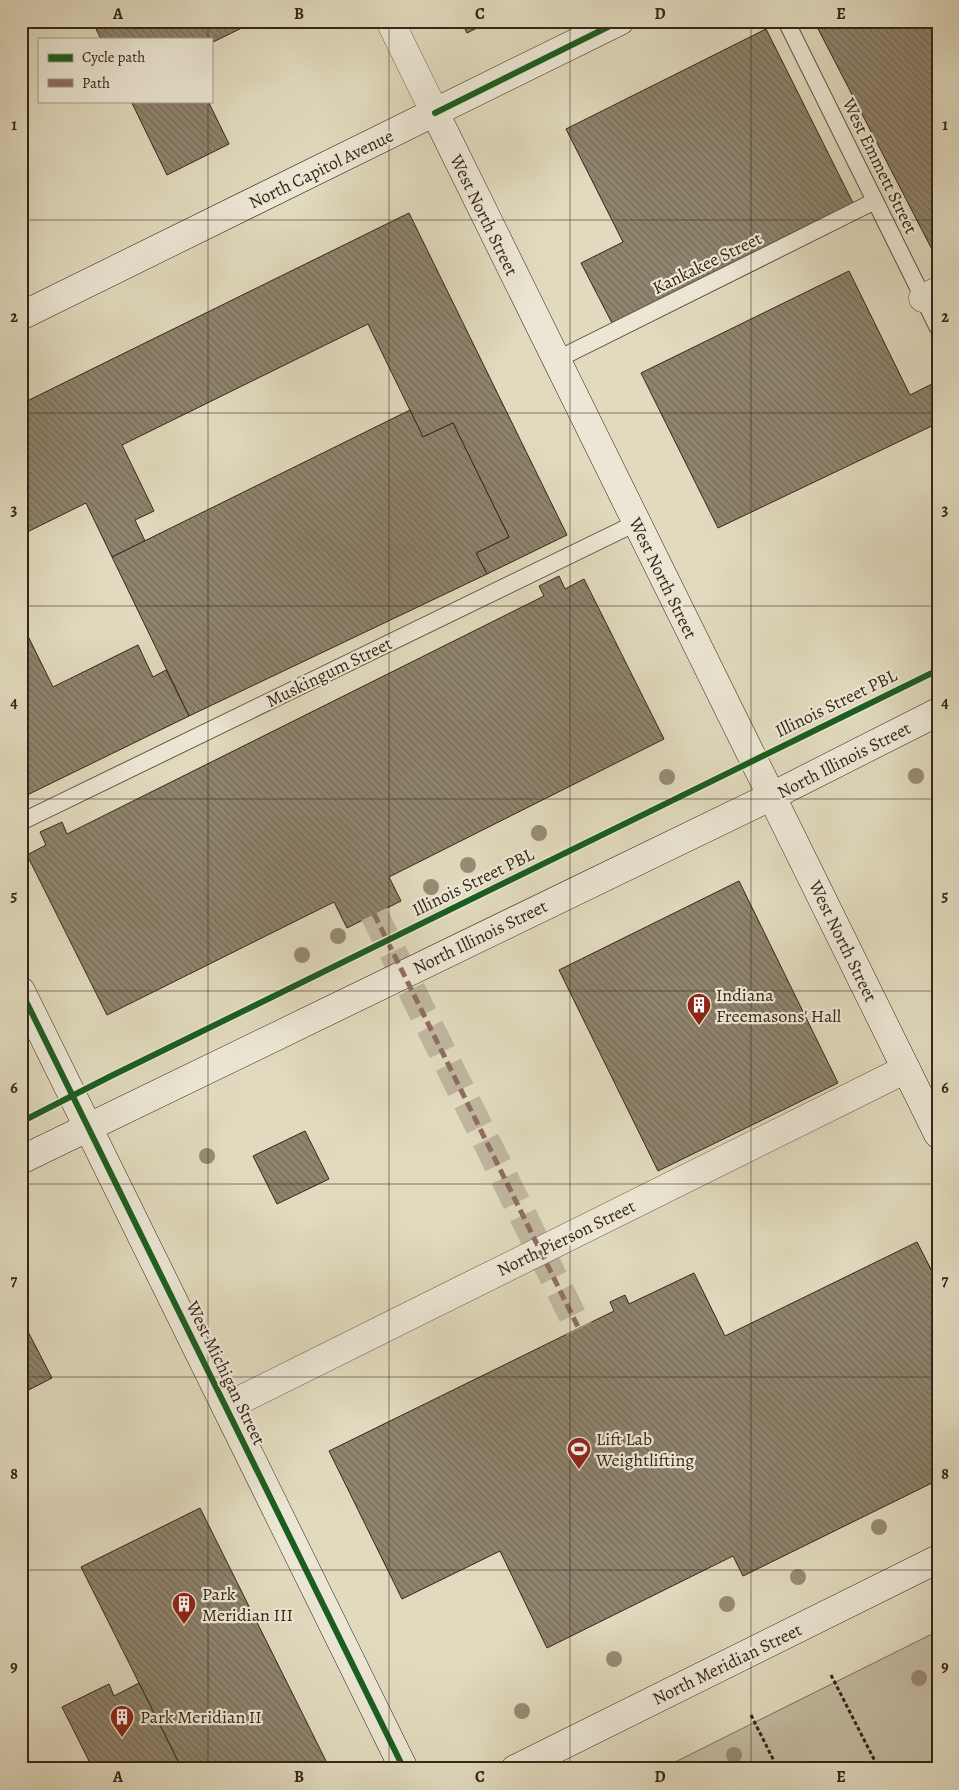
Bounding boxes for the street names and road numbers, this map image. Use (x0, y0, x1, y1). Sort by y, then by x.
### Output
street label: West Emmett Street (836, 93, 923, 238)
street label: North Capitol Avenue (245, 124, 397, 214)
street label: West North Street (444, 149, 524, 280)
street label: Kankakee Street (648, 226, 766, 300)
street label: West North Street (623, 512, 703, 643)
street label: Muskingum Street (262, 631, 396, 713)
street label: Illinois Street PBL (771, 663, 902, 743)
street label: North Illinois Street (773, 716, 915, 804)
street label: Illinois Street PBL (408, 842, 539, 922)
street label: West North Street (803, 875, 883, 1006)
street label: North Illinois Street (409, 894, 551, 980)
street label: North Pierson Street (493, 1194, 639, 1282)
street label: West Michigan Street (180, 1296, 271, 1449)
street label: North Meridian Street (648, 1617, 806, 1711)

